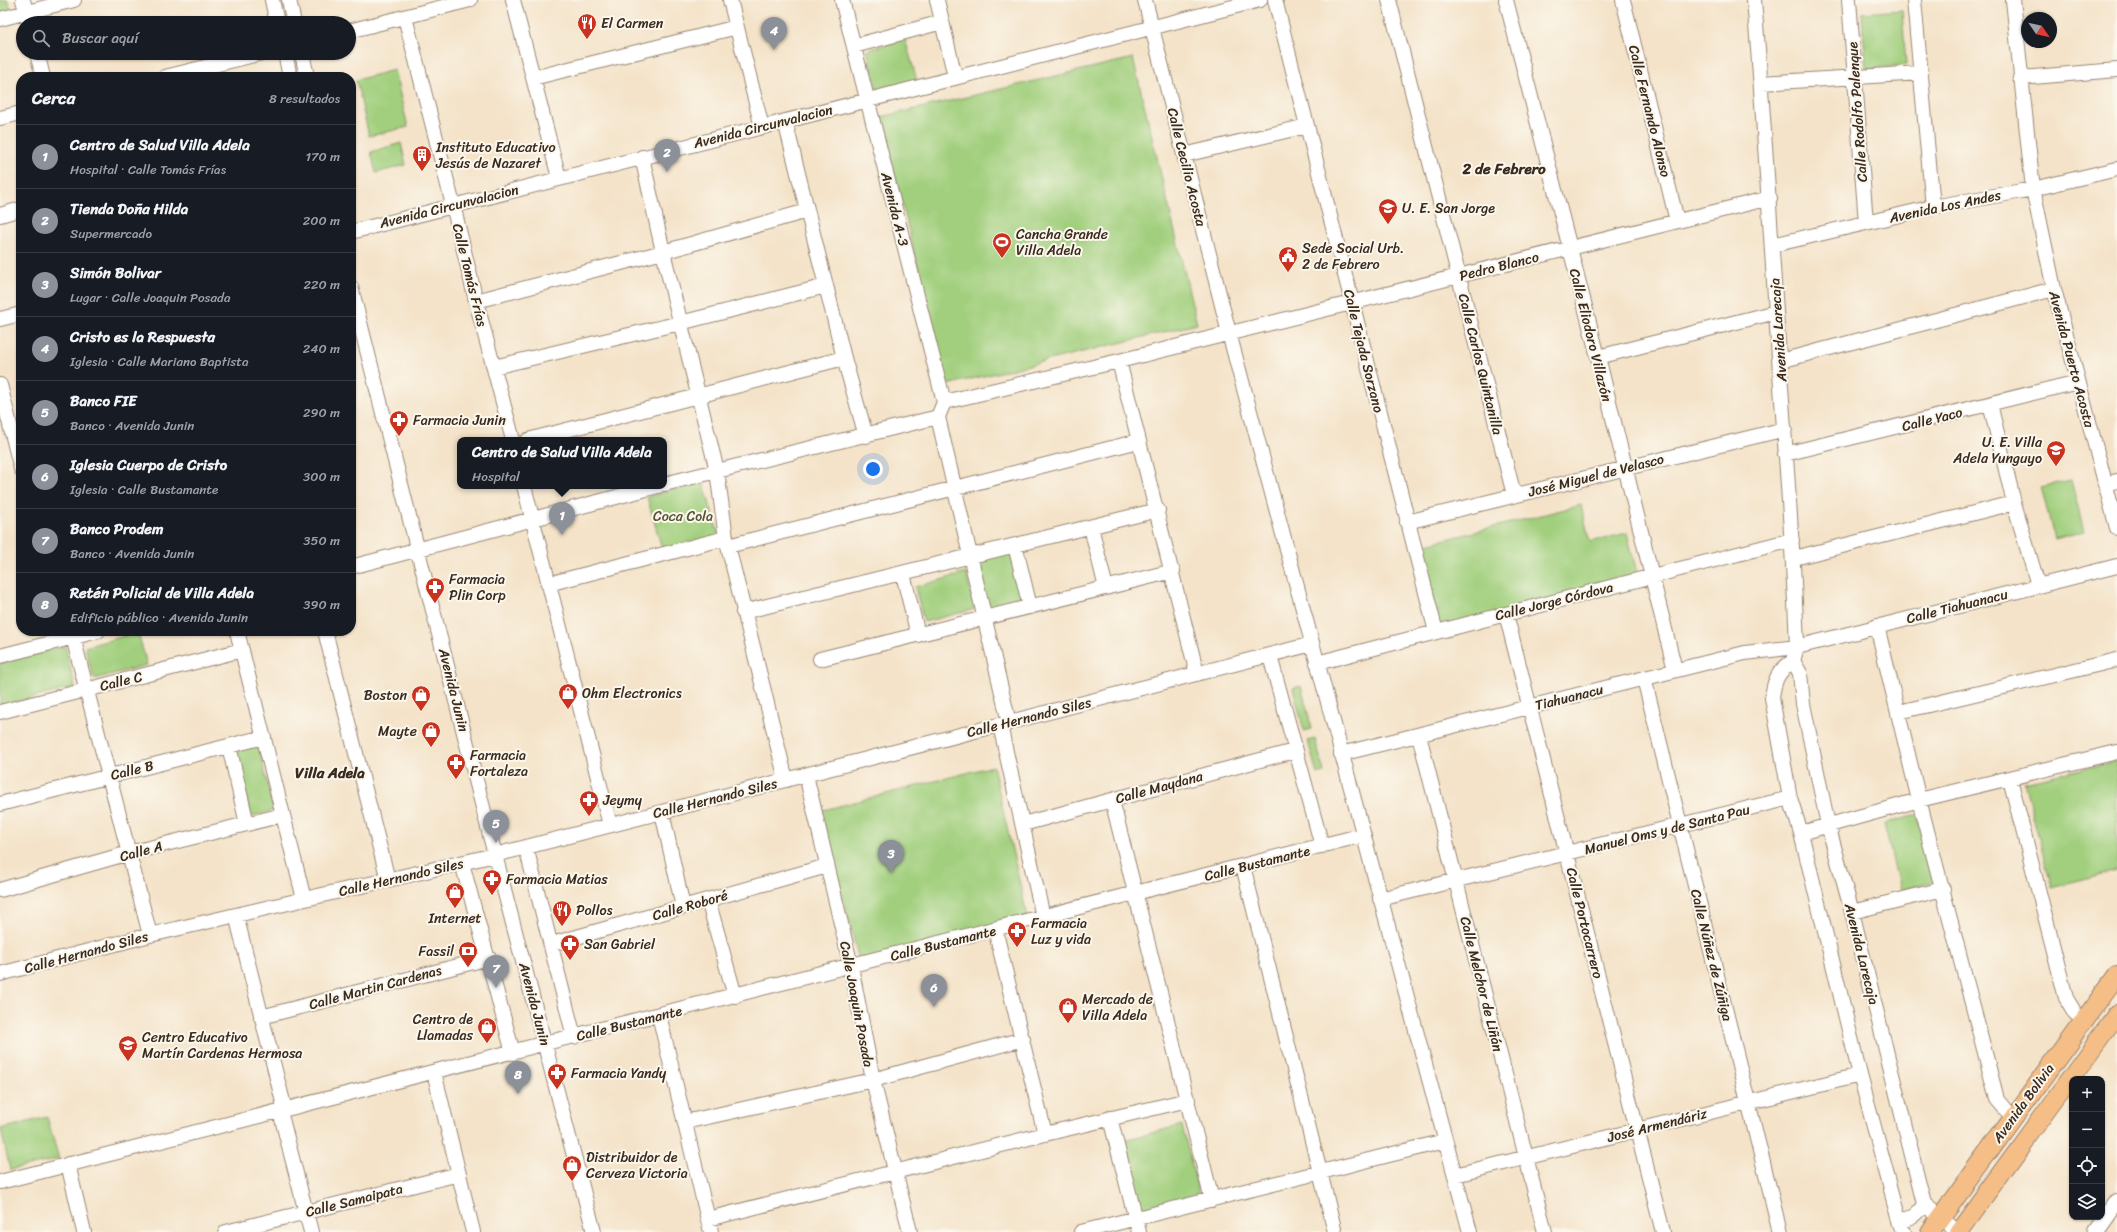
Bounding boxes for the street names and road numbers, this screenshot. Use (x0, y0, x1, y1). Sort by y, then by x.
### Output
street label: Calle Rodolfo Palenque (1840, 41, 1875, 183)
street label: Calle Fernando Alonso (1621, 42, 1678, 180)
street label: Avenida Circunvalacion (690, 97, 836, 156)
street label: Calle Cecilio Acosta (1160, 105, 1214, 230)
street label: Avenida A-3 (873, 168, 916, 249)
street label: Avenida Circunvalacion (376, 177, 522, 236)
street label: Avenida Los Andes (1886, 182, 2004, 231)
street label: Calle Tomás Frías (445, 221, 494, 330)
street label: Pedro Blanco (1457, 245, 1542, 288)
street label: Calle Eliodoro Villazón (1562, 266, 1619, 405)
street label: Avenida Larecaja (1762, 277, 1795, 384)
street label: Calle Tejada Sorzano (1336, 287, 1391, 416)
street label: Avenida Puerto Acosta (2041, 287, 2102, 431)
street label: Calle Carlos Quintanilla (1451, 291, 1510, 437)
street label: Calle Yaco (1899, 400, 1965, 439)
street label: José Miguel de Velasco (1525, 447, 1667, 505)
street label: Calle Jorge Córdova (1492, 575, 1616, 628)
street label: Calle Tiahuanacu (1904, 582, 2011, 631)
street label: Avenida Junin (431, 645, 476, 735)
street label: Calle C (97, 664, 145, 699)
street label: Tiahuanacu (1532, 677, 1606, 718)
street label: Calle Hernando Siles (964, 690, 1095, 745)
street label: Calle B (108, 753, 156, 788)
street label: Calle Maydana (1113, 764, 1207, 811)
street label: Calle Hernando Siles (650, 771, 781, 826)
street label: Manuel Oms y de Santa Pau (1582, 797, 1753, 862)
street label: Calle A (117, 834, 166, 869)
street label: Calle Bustamante (1202, 838, 1313, 889)
street label: Calle Hernando Siles (336, 851, 467, 904)
street label: Calle Portocarrero (1559, 865, 1610, 981)
street label: Calle Roboré (649, 883, 731, 928)
street label: Calle Núñez de Zúñiga (1683, 886, 1740, 1024)
street label: Avenida Larecaja (1837, 900, 1886, 1008)
street label: Calle Melchor de Liñán (1453, 914, 1511, 1055)
street label: Calle Bustamante (888, 918, 999, 969)
street label: Calle Hernando Siles (21, 924, 151, 981)
street label: Calle Joaquin Posada (832, 939, 881, 1069)
street label: Calle Martin Cardenas (306, 958, 445, 1017)
street label: Avenida Junin (511, 959, 558, 1049)
street label: Calle Bustamante (574, 998, 685, 1049)
street label: Avenida Bolivia (1985, 1058, 2061, 1149)
street label: José Armendáriz (1604, 1101, 1710, 1150)
street label: Calle Samaipata (303, 1176, 405, 1225)

